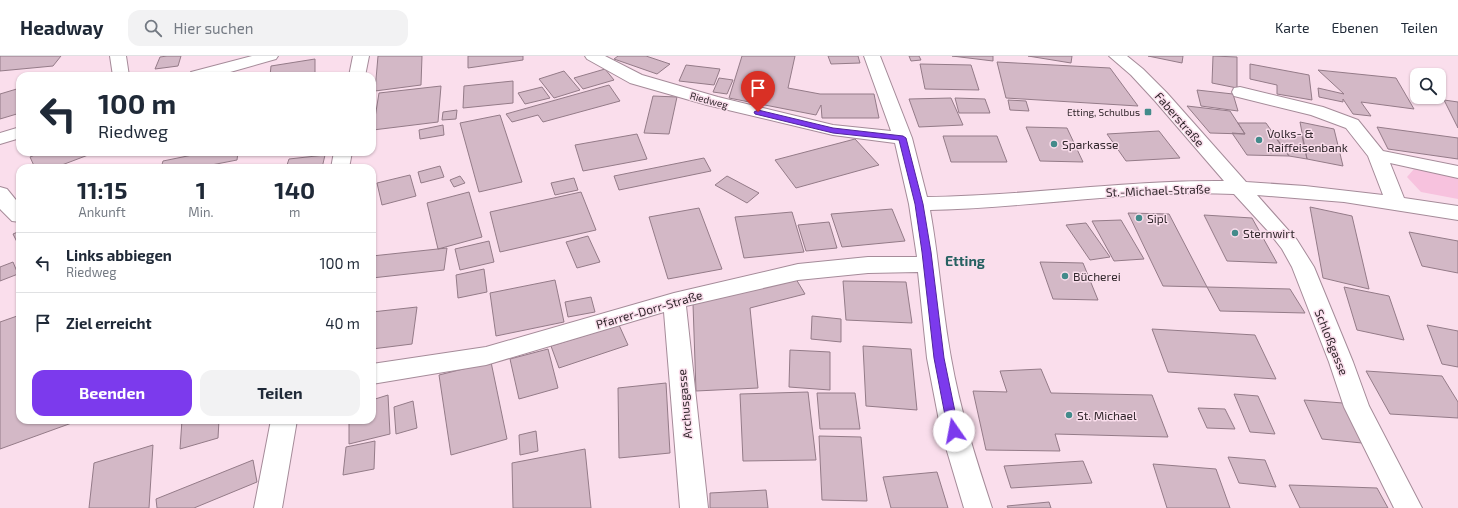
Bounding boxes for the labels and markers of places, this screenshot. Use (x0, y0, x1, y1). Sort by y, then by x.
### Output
pin (741, 71, 775, 112)
place label: Etting, Schulbus (1067, 106, 1140, 118)
marker: Etting, Schulbus (1143, 107, 1153, 117)
place label: Volks- & Raiffeisenbank (1267, 126, 1348, 154)
marker: Volks- & Raiffeisenbank (1254, 135, 1264, 145)
place label: Sparkasse (1062, 137, 1118, 151)
marker: Sparkasse (1049, 139, 1059, 149)
place label: Sipl (1147, 211, 1168, 225)
marker: Sipl (1134, 213, 1144, 223)
place label: Sternwirt (1243, 226, 1295, 240)
marker: Sternwirt (1230, 228, 1240, 238)
place label: Bücherei (1073, 269, 1121, 283)
marker: Bücherei (1060, 271, 1070, 281)
place label: St. Michael (1077, 408, 1137, 422)
marker: St. Michael (1064, 410, 1074, 420)

